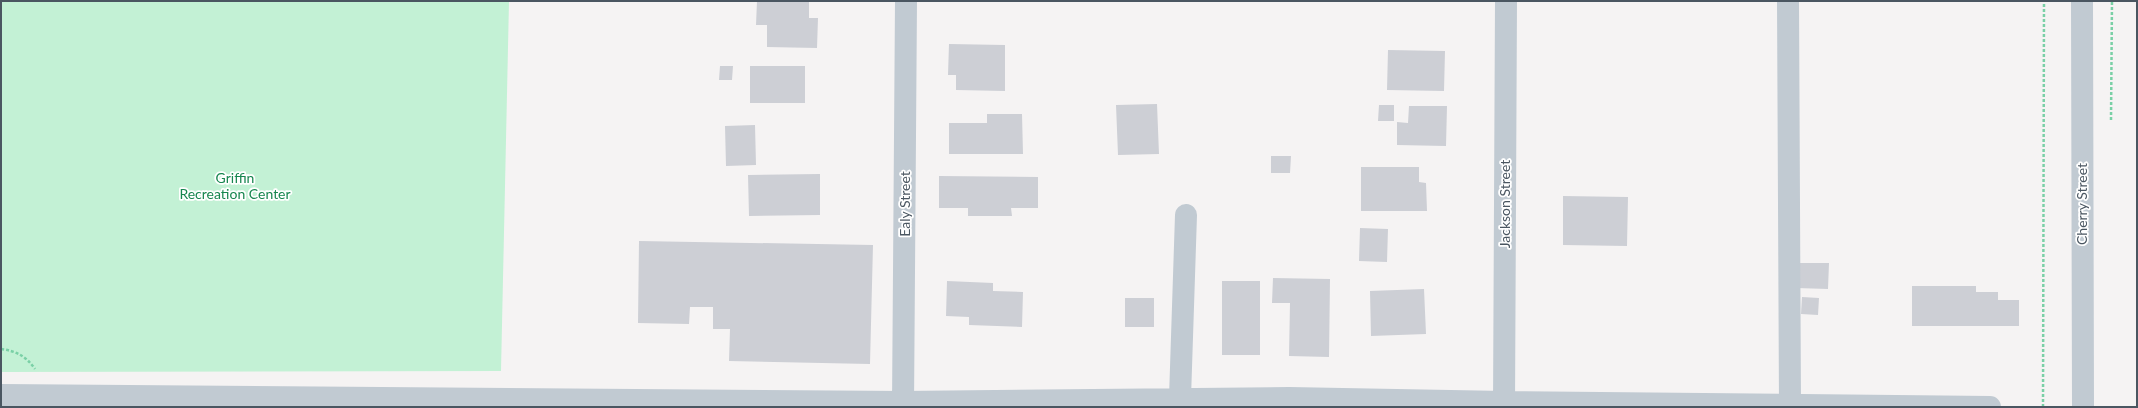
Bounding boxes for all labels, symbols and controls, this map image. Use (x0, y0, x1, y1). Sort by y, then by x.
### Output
street label: Jackson Street (1496, 160, 1513, 248)
street label: Cherry Street (2073, 163, 2090, 245)
park label: Griffin Recreation Center (179, 169, 291, 202)
street label: Ealy Street (896, 171, 913, 237)

